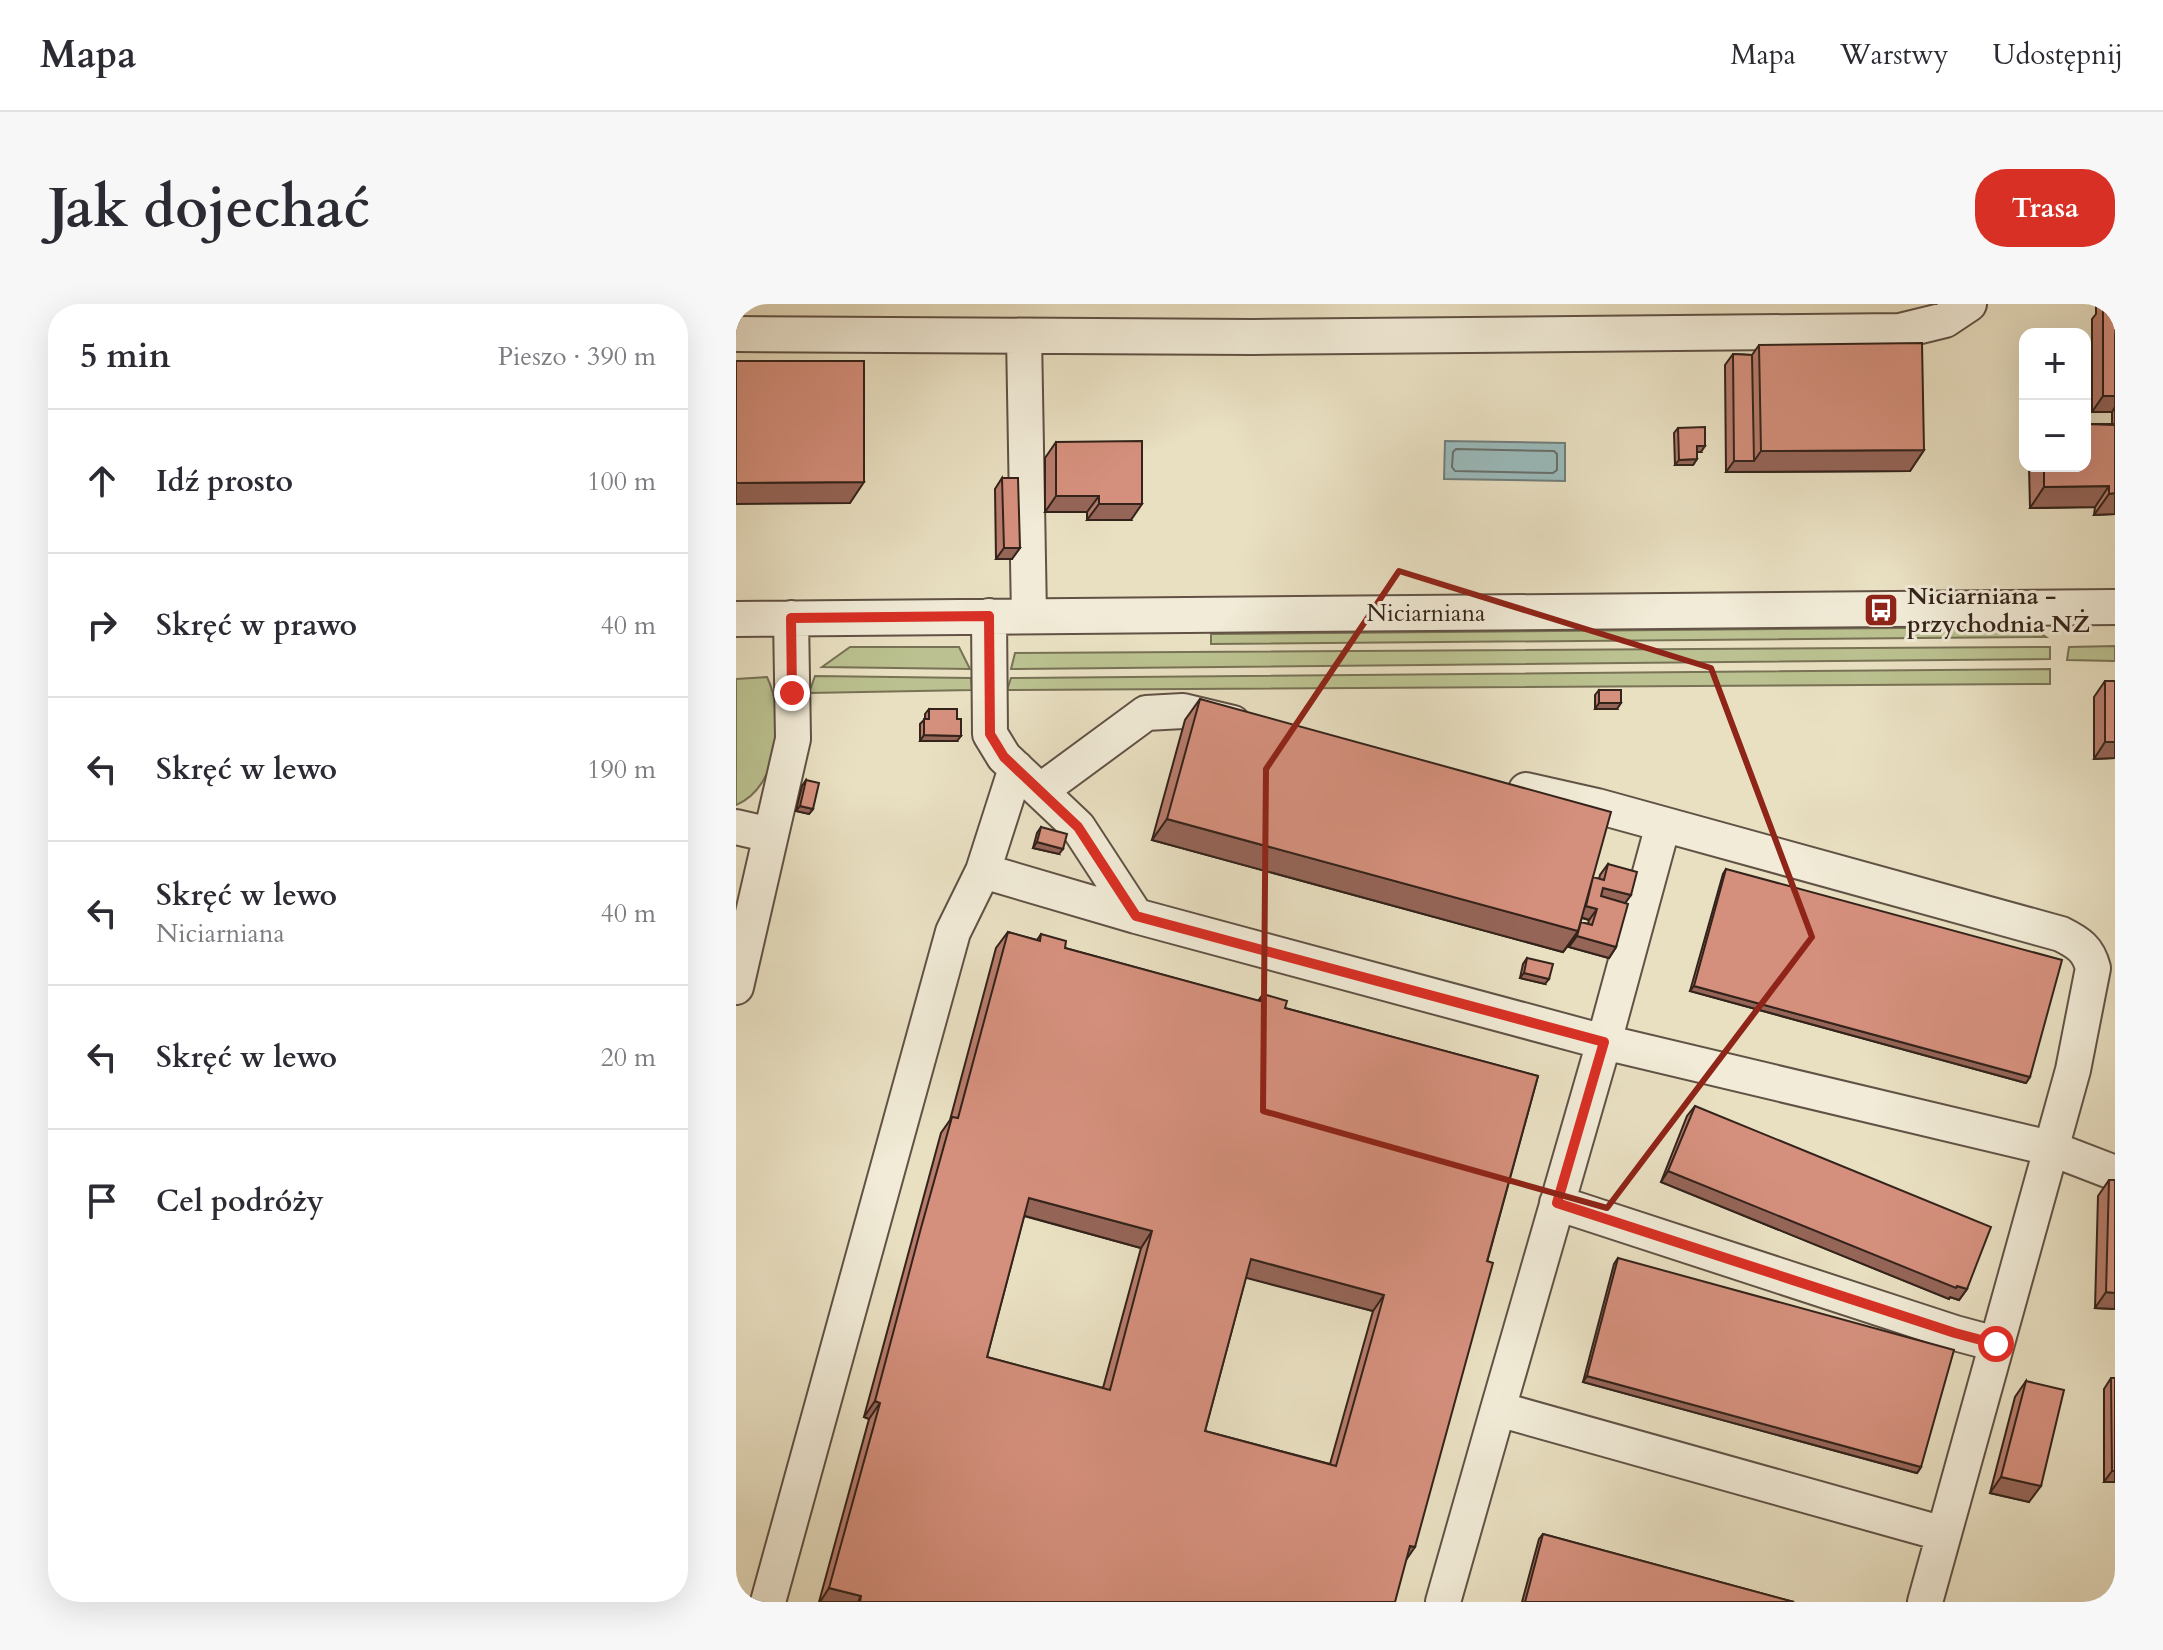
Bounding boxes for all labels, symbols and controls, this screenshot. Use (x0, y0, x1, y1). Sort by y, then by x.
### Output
text: Mapa (40, 29, 136, 81)
text: Mapa (1730, 36, 1796, 74)
text: Warstwy (1840, 36, 1949, 74)
text: Udostępnij (1993, 36, 2123, 74)
button: Trasa (1975, 169, 2115, 247)
text: Jak dojechać (48, 171, 370, 246)
map controls (2019, 328, 2091, 472)
button: + (2019, 328, 2091, 400)
text: 5 min (80, 333, 171, 379)
text: Pieszo · 390 m (498, 339, 656, 374)
button: − (2019, 400, 2091, 472)
icon: ahead (80, 459, 124, 503)
text: Idź prosto (156, 461, 293, 502)
text: 100 m (587, 464, 656, 499)
place label: Niciarniana - przychodnia NŻ (1907, 580, 2090, 641)
bus stop icon: Niciarniana - przychodnia NŻ (1862, 591, 1900, 629)
street label: Niciarniana (1367, 597, 1486, 630)
icon: right (80, 603, 124, 647)
text: Skręć w prawo (156, 605, 357, 646)
text: 40 m (600, 608, 656, 643)
route end (774, 675, 810, 711)
icon: left (80, 747, 124, 791)
text: Skręć w lewo (156, 749, 337, 790)
text: 190 m (587, 752, 656, 787)
text: Skręć w lewo (156, 875, 337, 916)
icon: left (80, 891, 124, 935)
text: 40 m (600, 896, 656, 931)
text: Niciarniana (156, 916, 285, 951)
icon: left (80, 1035, 124, 1079)
text: Skręć w lewo (156, 1037, 337, 1078)
text: 20 m (600, 1040, 656, 1075)
icon: arrive (80, 1179, 124, 1223)
text: Cel podróży (156, 1181, 324, 1222)
route start (1978, 1326, 2014, 1362)

